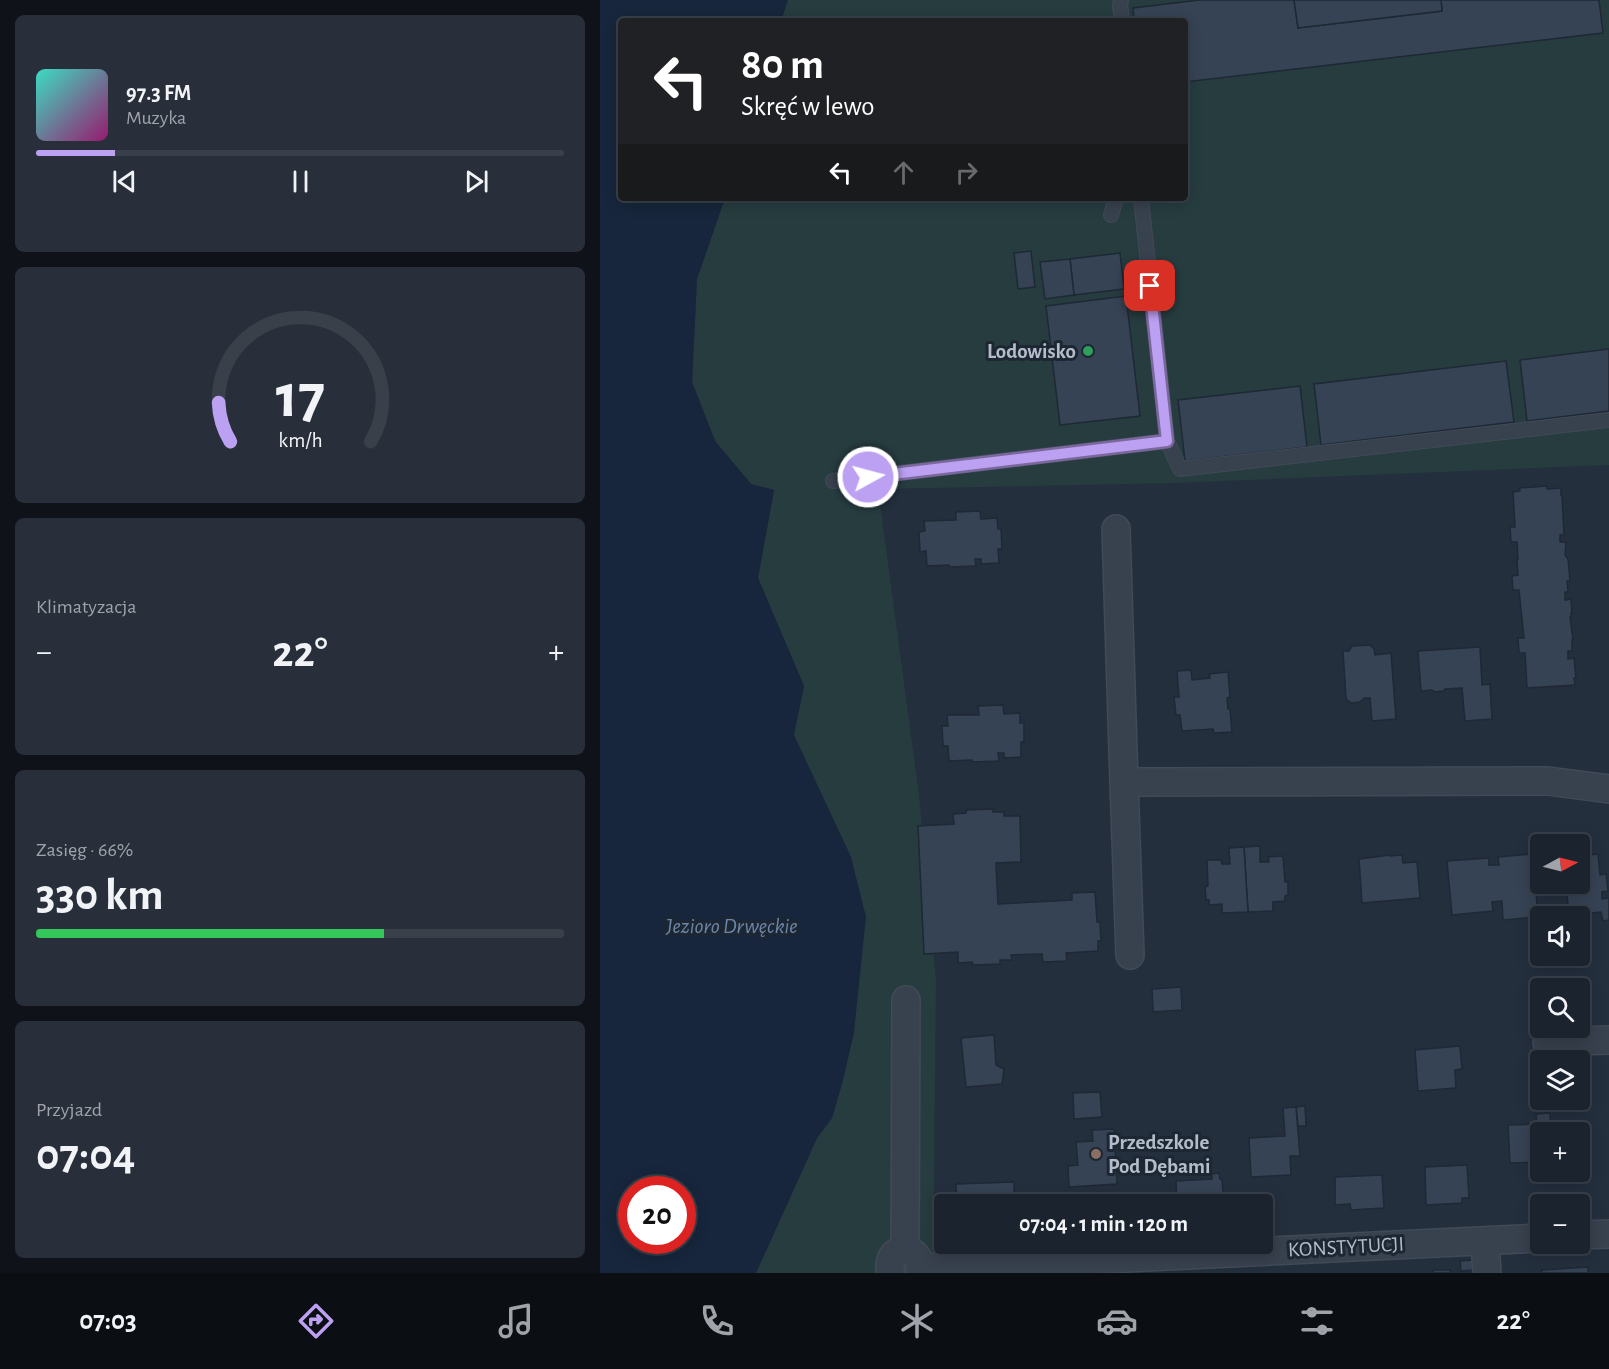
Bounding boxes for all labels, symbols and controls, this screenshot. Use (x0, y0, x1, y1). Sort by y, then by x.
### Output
icon: left (642, 42, 720, 120)
text: 80 m (741, 44, 824, 86)
text: 97.3 FM (126, 82, 191, 104)
text: Skręć w lewo (741, 93, 875, 120)
text: Muzyka (126, 108, 186, 128)
icon: left (824, 156, 857, 189)
icon: ahead (887, 156, 920, 189)
icon: right (950, 156, 983, 189)
icon: previous (108, 165, 141, 198)
icon: pause (284, 165, 317, 198)
icon: next (460, 165, 493, 198)
pin (1124, 260, 1175, 311)
icon: arrive (1133, 269, 1166, 302)
place label: Lodowisko (987, 341, 1076, 362)
marker: Lodowisko (1081, 344, 1095, 358)
text: 17 (275, 366, 325, 428)
text: km/h (278, 430, 322, 451)
position arrow (836, 445, 900, 509)
text: Klimatyzacja (36, 597, 137, 617)
text: 22° (272, 630, 328, 675)
text: − (36, 636, 52, 669)
text: + (548, 636, 564, 669)
north arrow (1530, 834, 1590, 894)
map controls (1530, 834, 1590, 1254)
text: Zasięg · 66% (36, 840, 133, 860)
text: 330 km (36, 873, 164, 918)
button: sound (1530, 906, 1590, 966)
water label: Jezioro Drwęckie (665, 915, 798, 937)
button: search (1530, 978, 1590, 1038)
button: layers (1530, 1050, 1590, 1110)
text: Przyjazd (36, 1100, 102, 1120)
button: + (1530, 1122, 1590, 1182)
place label: Przedszkole Pod Dębami (1108, 1132, 1210, 1177)
text: 07:04 (36, 1133, 135, 1178)
marker: Przedszkole Pod Dębami (1089, 1147, 1103, 1161)
speed limit sign: 20 (618, 1176, 696, 1254)
button: − (1530, 1194, 1590, 1254)
text: 07:04 · 1 min · 120 m (1019, 1213, 1188, 1235)
street label: KONSTYTUCJI (1287, 1233, 1405, 1261)
icon: directions (295, 1300, 337, 1342)
icon: music (495, 1300, 537, 1342)
icon: phone (696, 1300, 738, 1342)
icon: climate (896, 1300, 938, 1342)
icon: car (1096, 1300, 1138, 1342)
icon: filters (1296, 1300, 1338, 1342)
text: 07:03 (79, 1307, 137, 1334)
text: 22° (1497, 1307, 1530, 1334)

